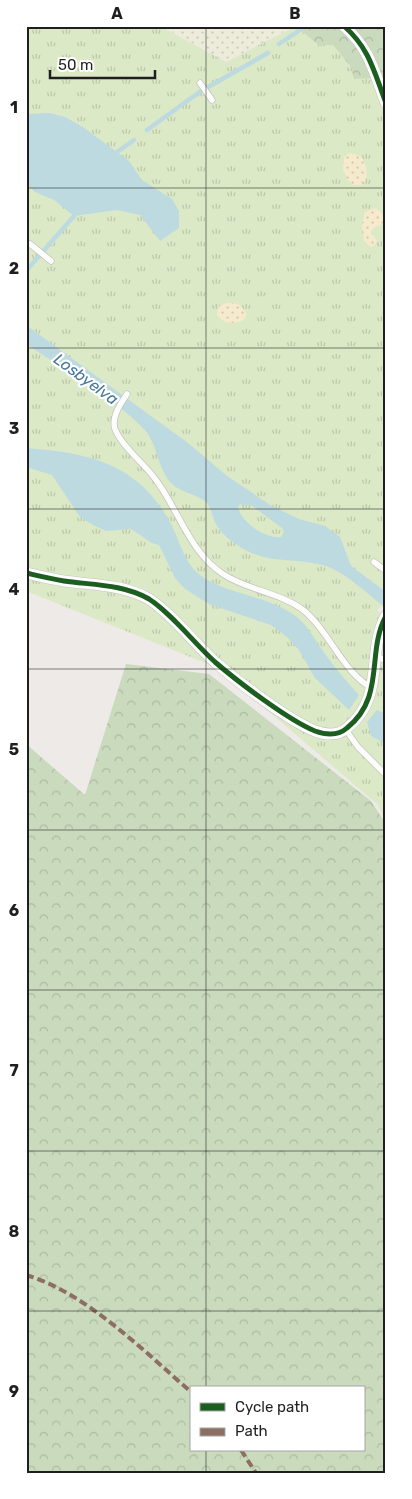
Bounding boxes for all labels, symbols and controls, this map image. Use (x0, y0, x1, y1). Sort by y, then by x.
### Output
text: A (111, 4, 123, 23)
text: B (289, 4, 301, 23)
scale bar (50, 48, 155, 80)
text: 50 m (58, 56, 93, 74)
text: 1 (10, 98, 18, 117)
text: 2 (9, 259, 19, 278)
water label: Losbyelva (50, 349, 122, 409)
text: 3 (9, 419, 19, 438)
text: 4 (9, 580, 20, 599)
text: 5 (9, 740, 19, 759)
text: 6 (9, 901, 19, 920)
text: 7 (9, 1061, 19, 1080)
text: 8 (9, 1222, 20, 1241)
text: 9 (9, 1382, 19, 1401)
legend (190, 1386, 364, 1452)
text: Cycle path (235, 1398, 309, 1416)
text: Path (235, 1422, 268, 1440)

